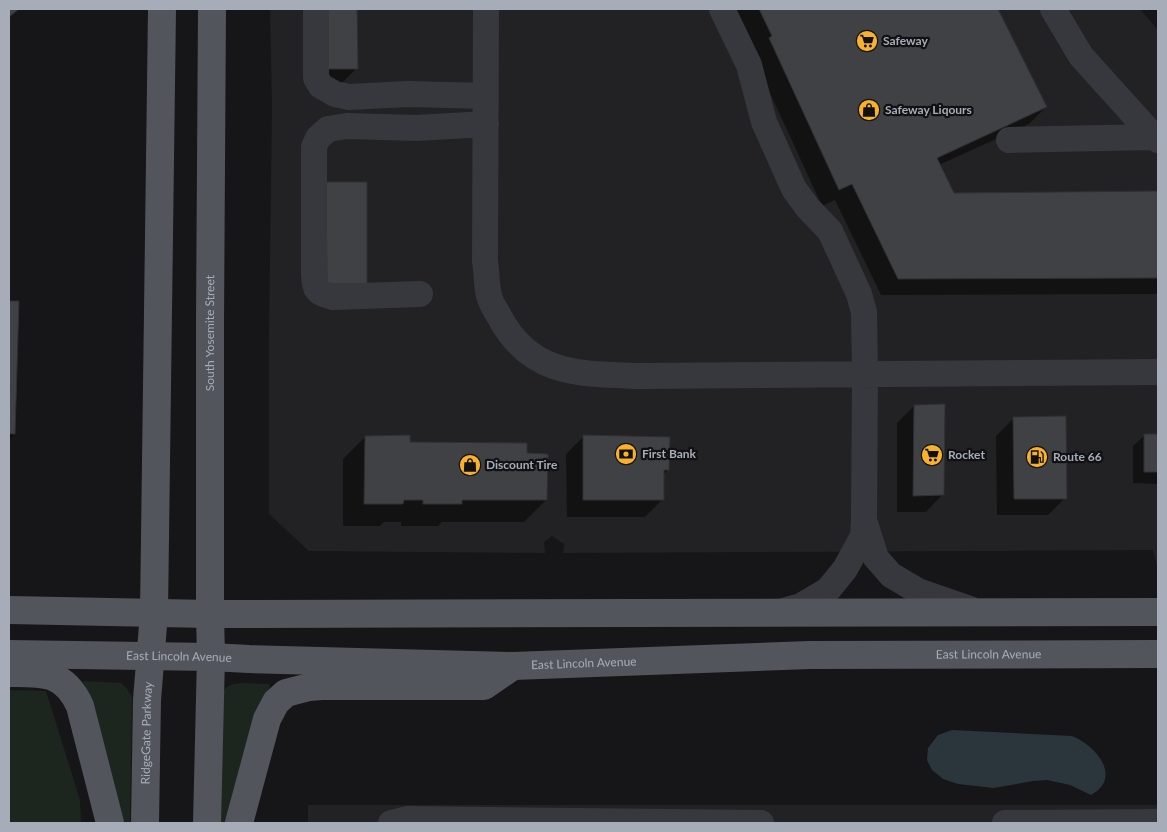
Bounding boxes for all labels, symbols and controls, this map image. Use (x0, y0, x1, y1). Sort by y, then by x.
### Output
supermarket icon: Safeway (855, 29, 879, 53)
place label: Safeway (883, 33, 928, 48)
shop icon: Safeway Liqours (857, 98, 881, 122)
place label: Safeway Liqours (885, 102, 972, 117)
street label: South Yosemite Street (202, 274, 217, 391)
bank icon: First Bank (614, 442, 638, 466)
supermarket icon: Rocket (920, 443, 944, 467)
fuel station icon: Route 66 (1025, 445, 1049, 469)
place label: First Bank (642, 446, 697, 461)
place label: Rocket (948, 447, 985, 462)
place label: Route 66 (1053, 449, 1102, 464)
shop icon: Discount Tire (458, 453, 482, 477)
place label: Discount Tire (486, 457, 558, 472)
street label: East Lincoln Avenue (936, 646, 1041, 662)
street label: East Lincoln Avenue (126, 648, 232, 665)
street label: East Lincoln Avenue (531, 653, 637, 672)
street label: RidgeGate Parkway (138, 680, 156, 784)

